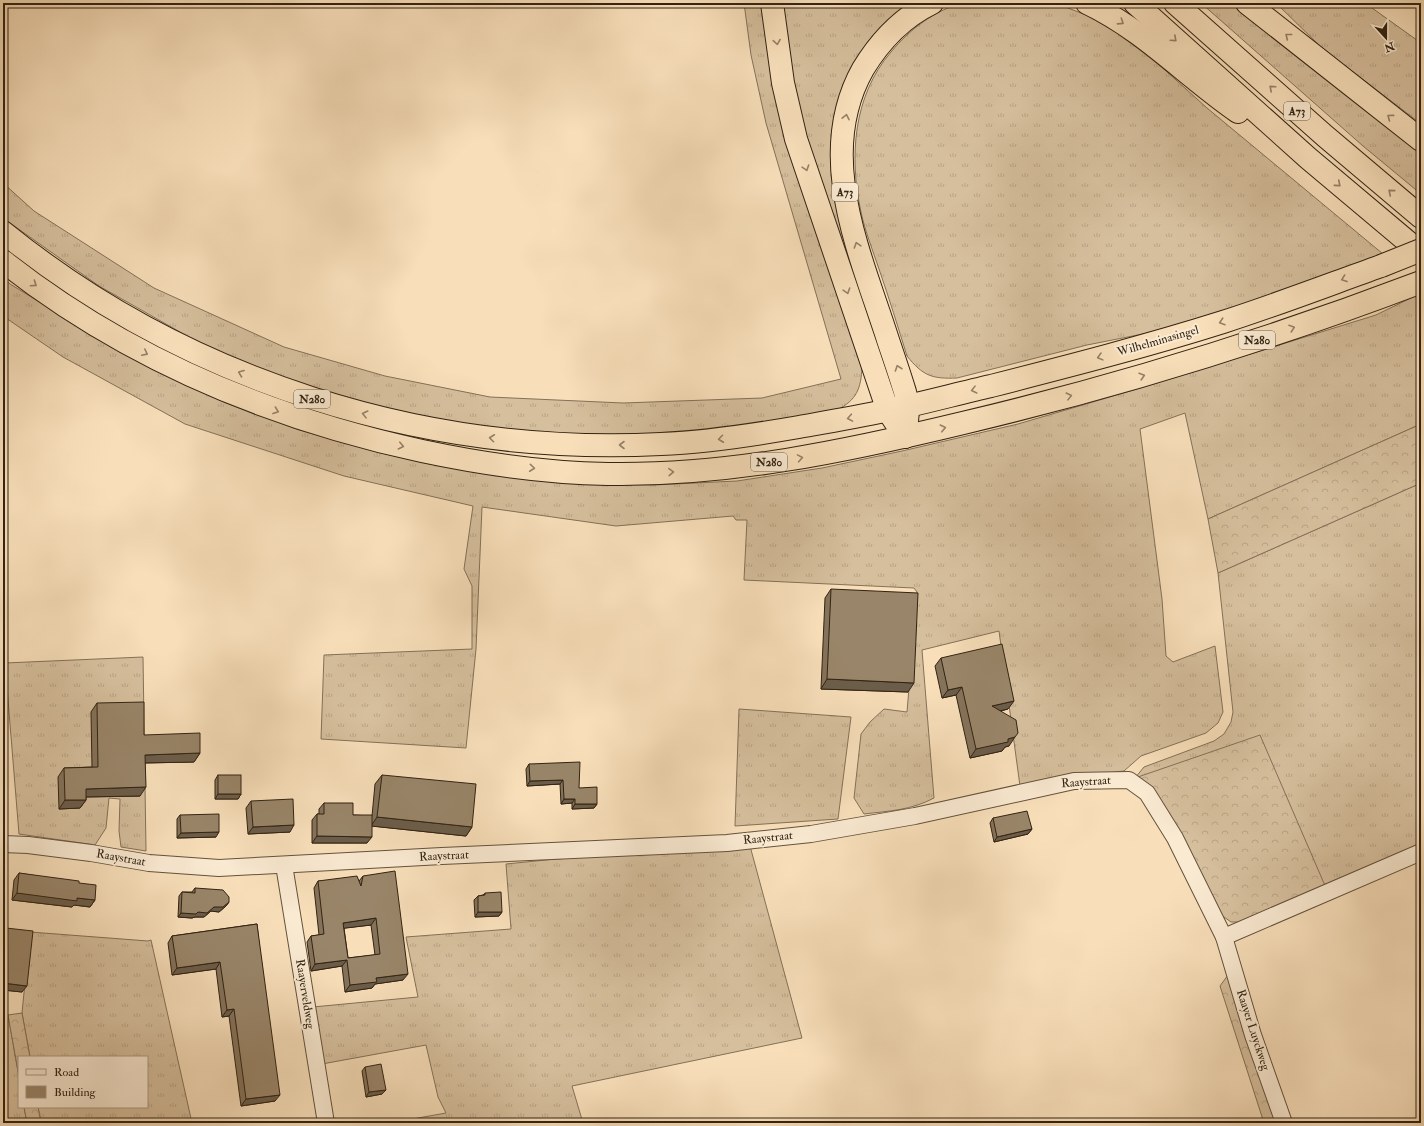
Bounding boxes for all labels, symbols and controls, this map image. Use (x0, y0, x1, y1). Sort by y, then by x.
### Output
one-way arrow (1117, 17, 1124, 25)
north arrow (1366, 18, 1406, 58)
one-way arrow (1286, 33, 1293, 40)
one-way arrow (1169, 34, 1177, 41)
one-way arrow (772, 39, 781, 45)
text: N (1381, 39, 1397, 55)
one-way arrow (1269, 86, 1276, 93)
road number: A73 (1284, 102, 1310, 120)
one-way arrow (841, 114, 849, 120)
one-way arrow (1387, 114, 1394, 121)
one-way arrow (801, 164, 809, 171)
one-way arrow (1333, 179, 1340, 186)
road number: A73 (832, 183, 858, 201)
one-way arrow (1389, 189, 1396, 196)
one-way arrow (853, 241, 862, 248)
one-way arrow (1341, 274, 1348, 283)
one-way arrow (30, 279, 37, 287)
one-way arrow (843, 288, 851, 295)
one-way arrow (1218, 317, 1225, 326)
street label: Wilhelminasingel (1115, 322, 1200, 360)
one-way arrow (1289, 324, 1296, 333)
road number: N280 (1239, 331, 1275, 349)
one-way arrow (140, 348, 148, 355)
one-way arrow (1097, 353, 1104, 361)
one-way arrow (894, 365, 902, 372)
one-way arrow (238, 370, 245, 378)
one-way arrow (1138, 372, 1145, 381)
one-way arrow (971, 385, 978, 393)
road number: N280 (294, 390, 330, 408)
one-way arrow (1066, 393, 1073, 401)
one-way arrow (273, 406, 280, 414)
one-way arrow (361, 410, 368, 419)
one-way arrow (847, 413, 853, 422)
one-way arrow (939, 424, 946, 433)
one-way arrow (489, 434, 495, 443)
one-way arrow (718, 434, 724, 443)
one-way arrow (619, 441, 625, 449)
one-way arrow (398, 442, 405, 450)
road number: N280 (751, 453, 787, 471)
one-way arrow (797, 454, 803, 462)
one-way arrow (529, 463, 535, 472)
one-way arrow (668, 468, 674, 476)
street label: Raaystraat (1061, 773, 1111, 791)
street label: Raaystraat (742, 828, 794, 848)
street label: Raaystraat (95, 846, 147, 870)
street label: Raaystraat (419, 847, 469, 865)
street label: Raayerveldweg (292, 958, 318, 1031)
street label: Raayer Luyckweg (1233, 988, 1274, 1073)
legend (18, 1056, 148, 1108)
text: Road (54, 1065, 79, 1080)
text: Building (54, 1085, 97, 1100)

